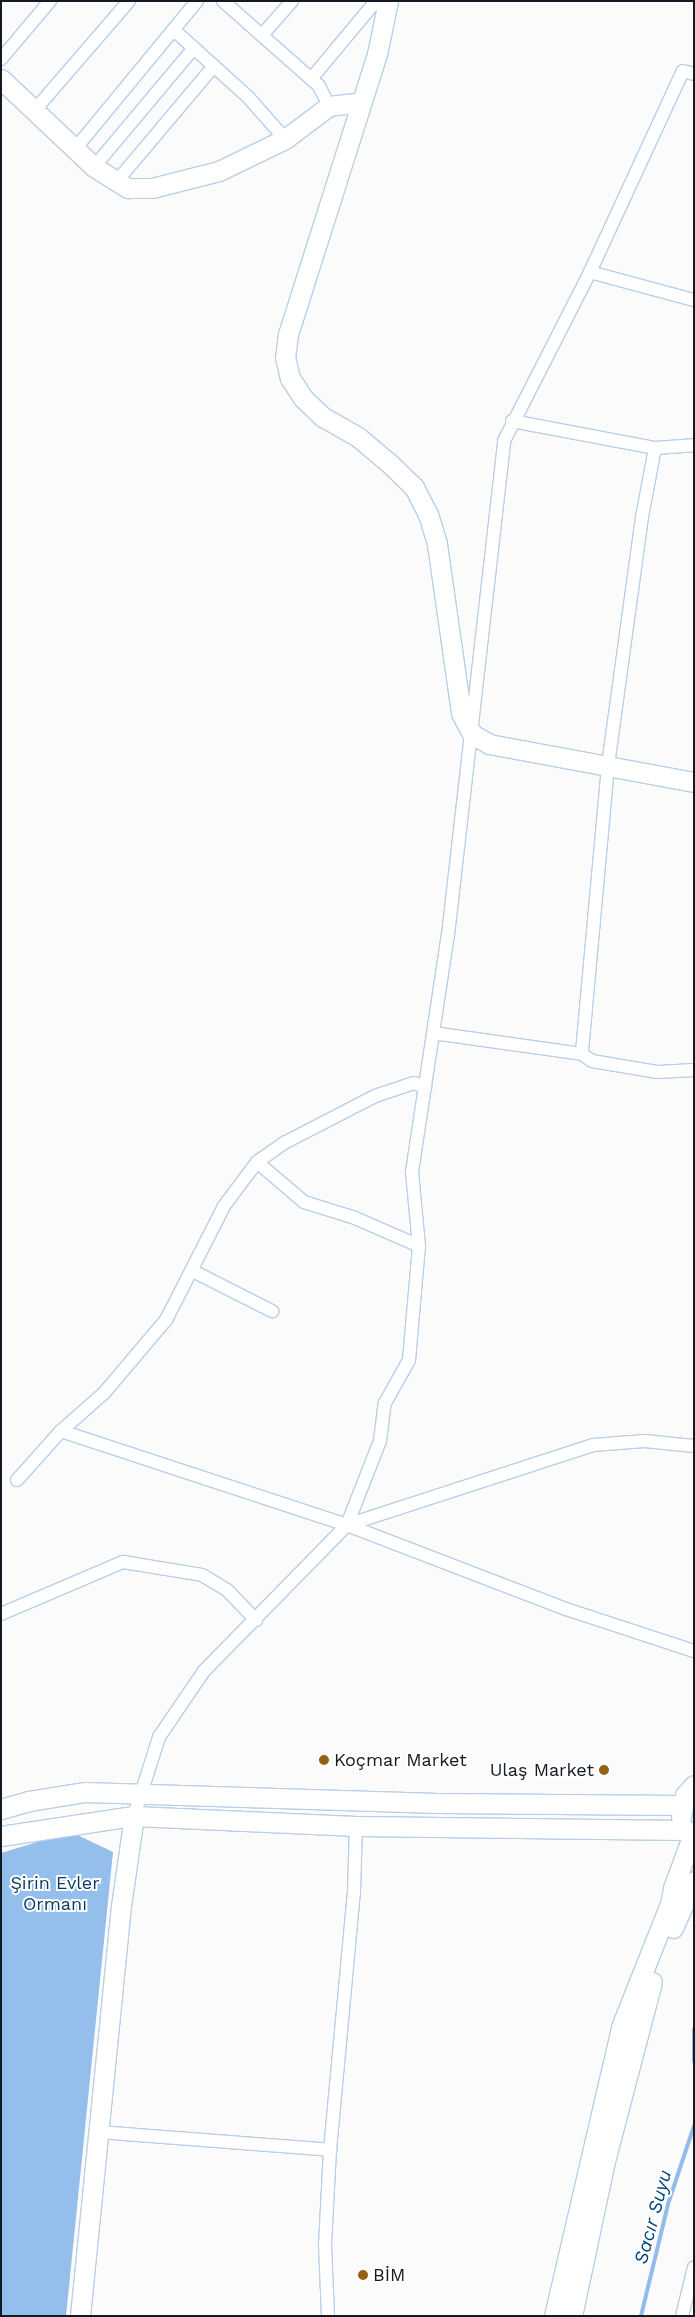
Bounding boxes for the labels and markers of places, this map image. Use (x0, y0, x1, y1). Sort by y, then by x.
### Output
place label: Koçmar Market (334, 1749, 467, 1771)
marker: Koçmar Market (318, 1754, 330, 1766)
place label: Ulaş Market (490, 1759, 594, 1781)
marker: Ulaş Market (598, 1764, 610, 1776)
place label: BİM (373, 2264, 405, 2286)
marker: BİM (357, 2269, 369, 2281)

